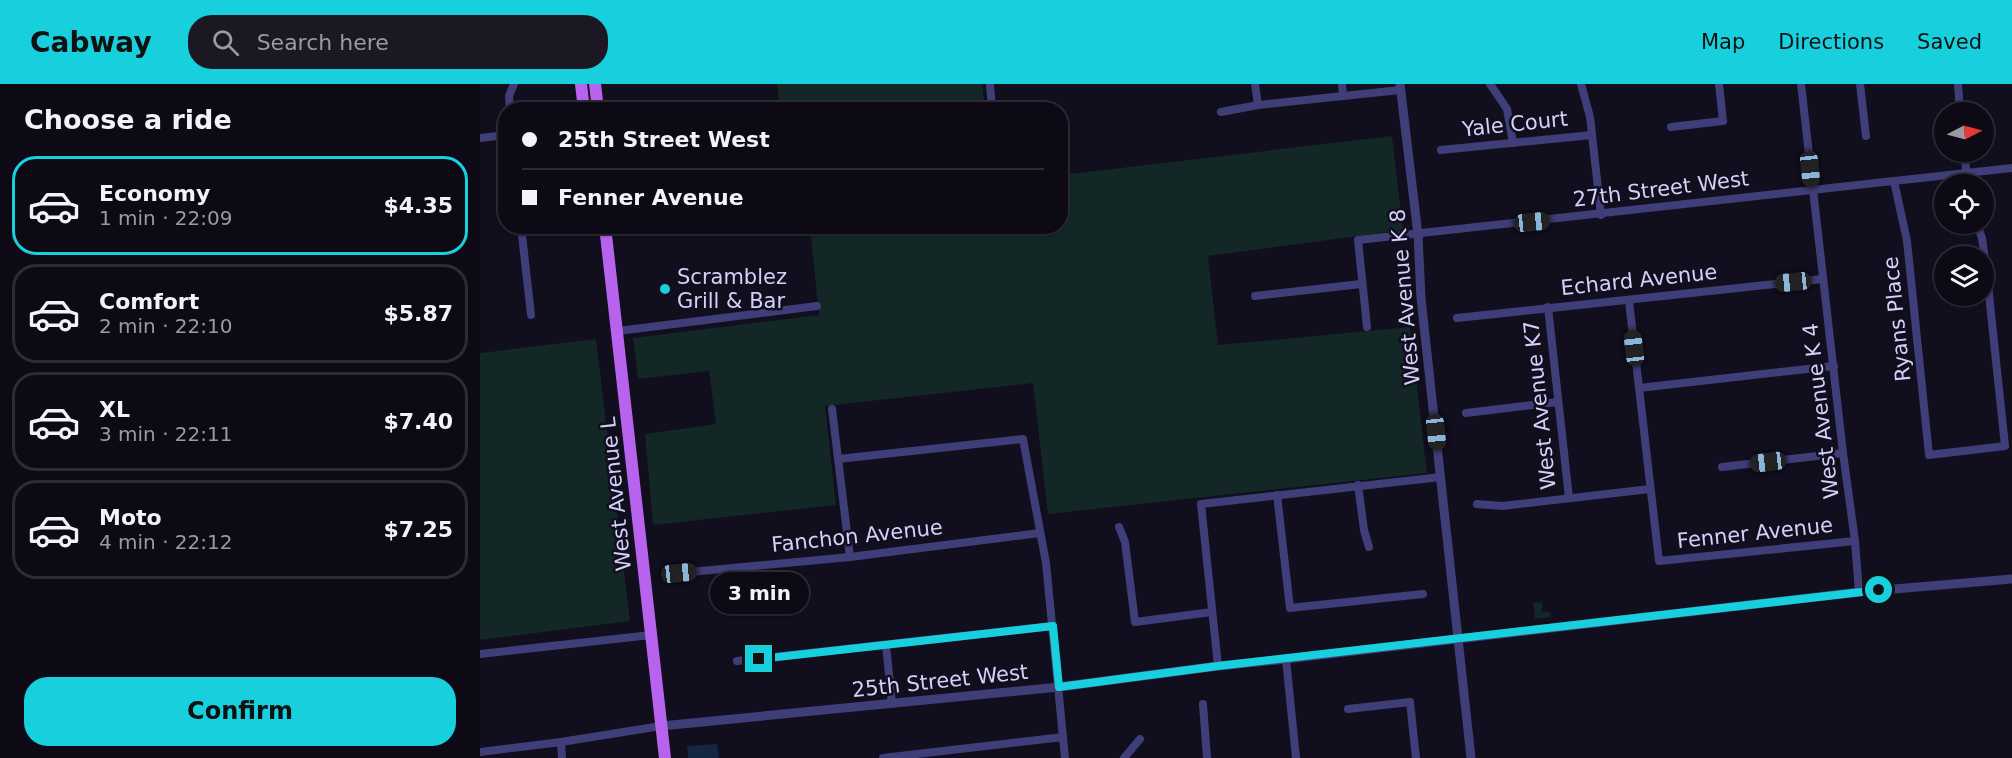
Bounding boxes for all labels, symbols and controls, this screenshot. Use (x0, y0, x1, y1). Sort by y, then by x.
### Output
search box (188, 15, 608, 69)
text: Cabway (30, 26, 152, 59)
icon: search (209, 26, 242, 59)
text: Search here (257, 30, 389, 55)
text: Map (1701, 30, 1745, 54)
text: Directions (1778, 30, 1884, 54)
text: Saved (1917, 30, 1982, 54)
north arrow (1934, 102, 1994, 162)
map controls (1934, 102, 1994, 306)
text: Choose a ride (24, 104, 232, 135)
street label: Yale Court (1460, 107, 1569, 142)
text: 25th Street West (558, 127, 770, 152)
car (1799, 150, 1821, 188)
street label: 27th Street West (1572, 166, 1750, 212)
button: locate (1934, 174, 1994, 234)
icon: car (27, 179, 81, 233)
text: Economy (99, 181, 210, 206)
text: Fenner Avenue (558, 185, 744, 210)
text: $4.35 (383, 193, 453, 218)
text: 1 min · 22:09 (99, 206, 233, 230)
street label: West Avenue K 8 (1385, 208, 1425, 386)
car (1513, 211, 1551, 233)
button: layers (1934, 246, 1994, 306)
street label: Ryans Place (1879, 255, 1915, 383)
street label: Echard Avenue (1560, 260, 1718, 300)
place label: Scramblez Grill & Bar (677, 265, 787, 313)
car (1774, 271, 1812, 293)
marker: Scramblez Grill & Bar (658, 282, 672, 296)
icon: car (27, 287, 81, 341)
text: Comfort (99, 289, 199, 314)
text: $5.87 (383, 301, 453, 326)
text: 2 min · 22:10 (99, 314, 233, 338)
street label: West Avenue K7 (1519, 319, 1561, 491)
street label: West Avenue K 4 (1798, 322, 1844, 500)
car (1623, 329, 1645, 367)
icon: car (27, 395, 81, 449)
text: XL (99, 397, 130, 422)
text: $7.40 (383, 409, 453, 434)
car (1425, 413, 1447, 451)
street label: West Avenue L (596, 416, 636, 572)
text: 3 min · 22:11 (99, 422, 233, 446)
car (1749, 451, 1787, 473)
icon: car (27, 503, 81, 557)
text: Moto (99, 505, 162, 530)
street label: Fenner Avenue (1676, 513, 1834, 553)
street label: Fanchon Avenue (770, 515, 944, 557)
text: $7.25 (383, 517, 453, 542)
text: 4 min · 22:12 (99, 530, 233, 554)
car (660, 562, 698, 584)
callout: 3 min (710, 572, 808, 614)
route start (1865, 576, 1892, 603)
text: 3 min (728, 581, 791, 605)
route end (745, 645, 772, 672)
street label: 25th Street West (851, 660, 1029, 702)
button: Confirm (24, 677, 456, 746)

